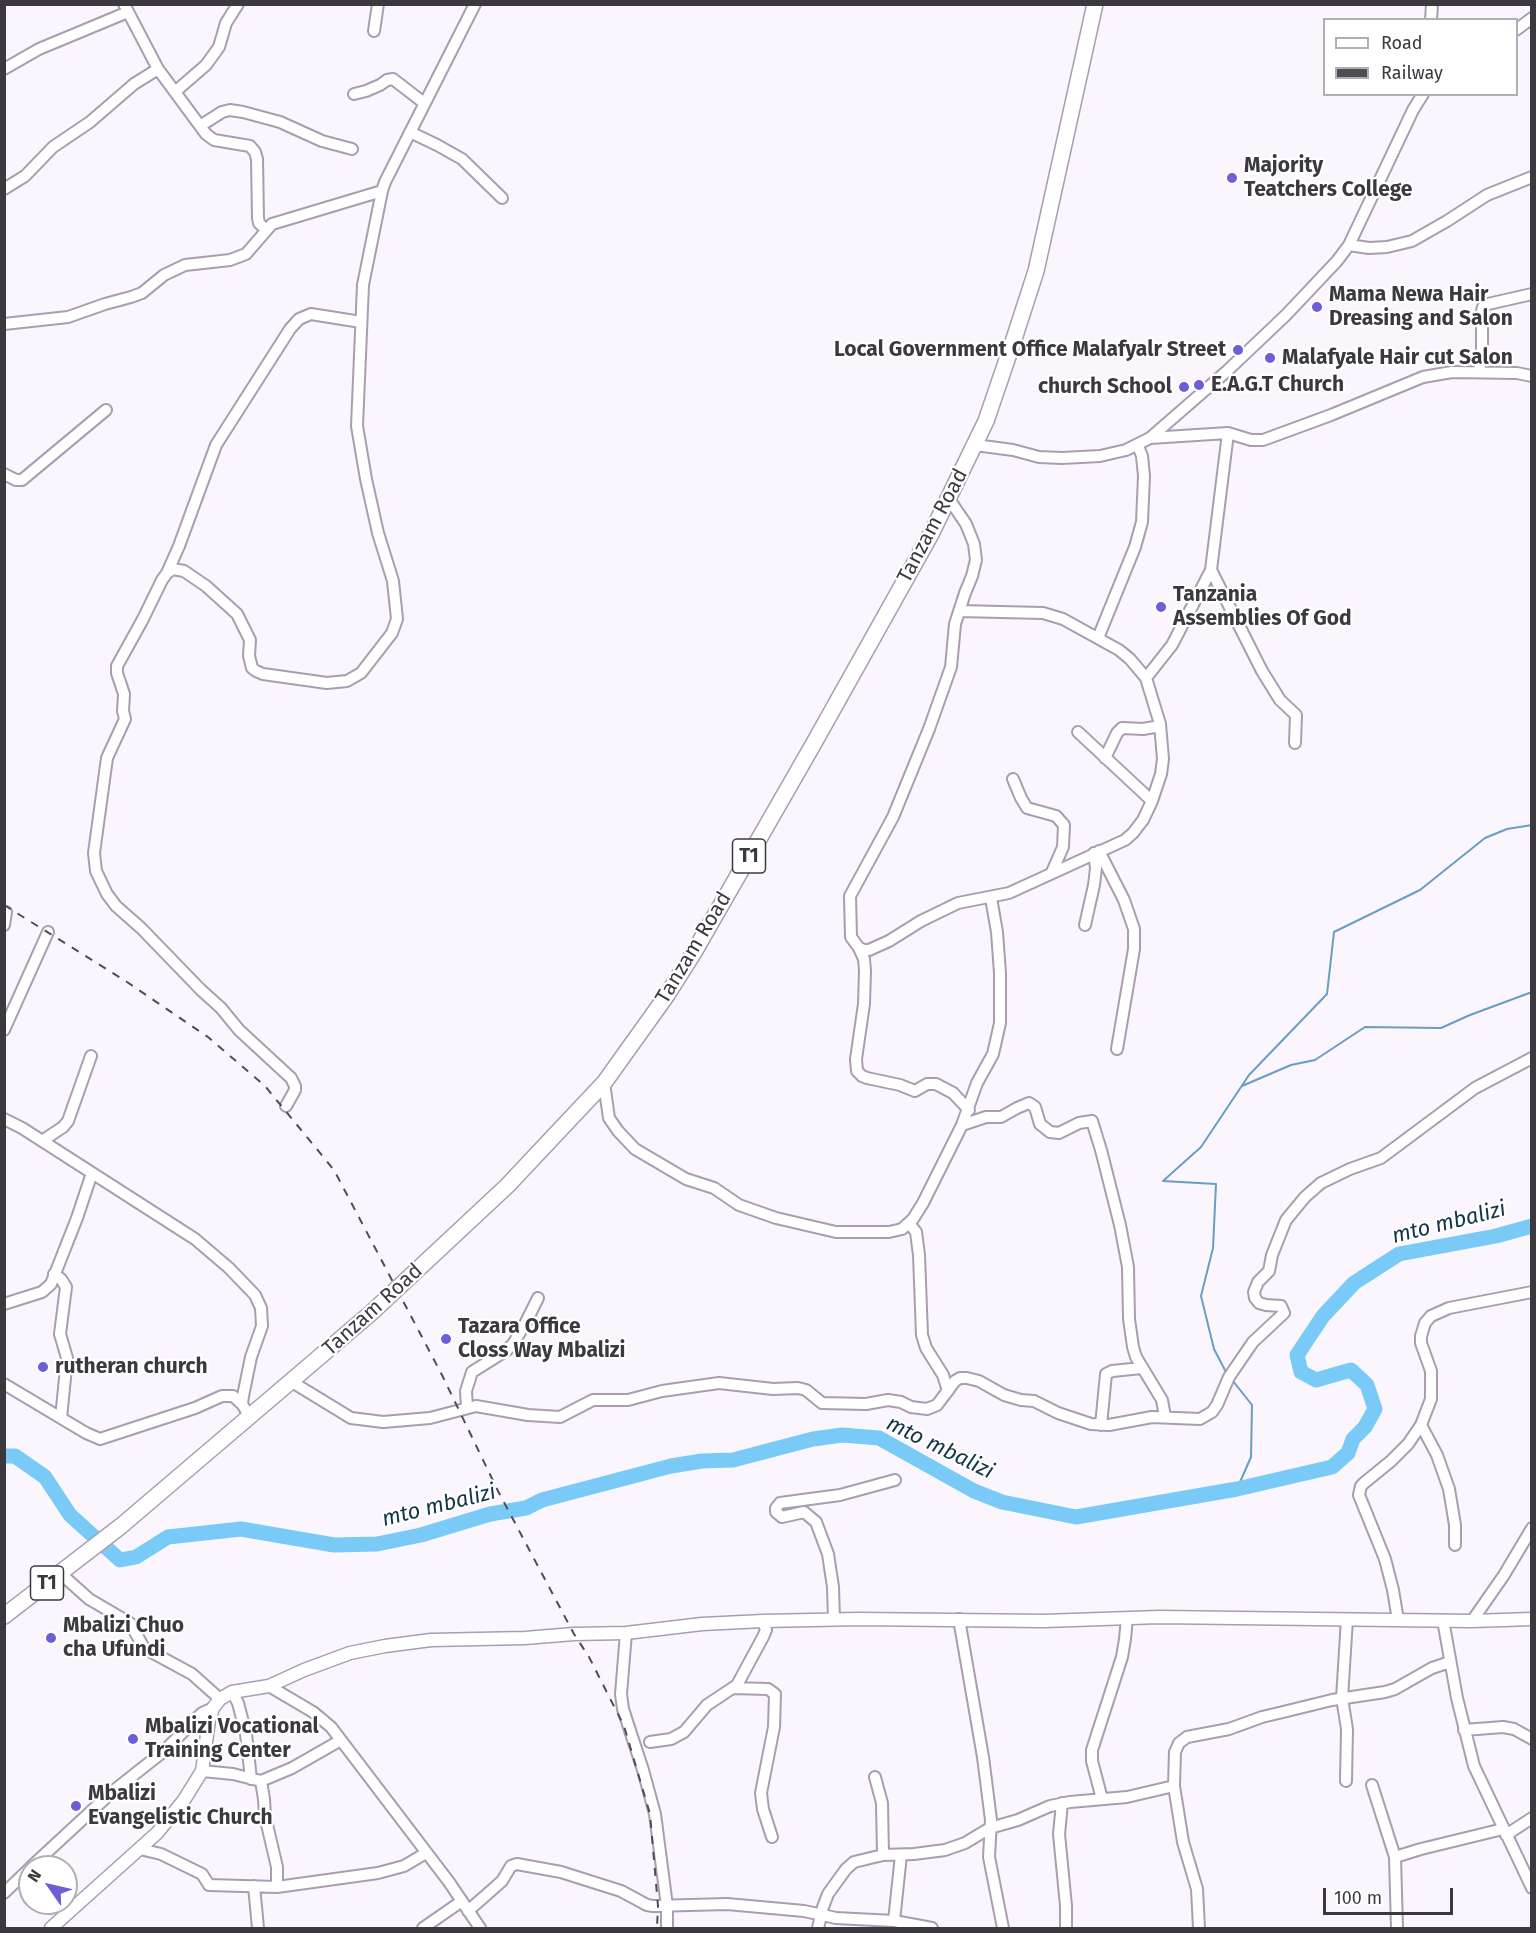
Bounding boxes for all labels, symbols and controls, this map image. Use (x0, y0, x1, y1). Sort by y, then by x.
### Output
legend (1323, 18, 1518, 96)
text: Road (1381, 32, 1423, 54)
text: Railway (1381, 62, 1443, 84)
place label: Majority Teatchers College (1244, 153, 1412, 203)
marker: Majority Teatchers College (1225, 171, 1239, 185)
place label: Mama Newa Hair Dreasing and Salon (1329, 282, 1513, 332)
marker: Mama Newa Hair Dreasing and Salon (1310, 300, 1324, 314)
place label: Local Government Office Malafyalr Street (834, 337, 1226, 363)
marker: Local Government Office Malafyalr Street (1231, 343, 1245, 357)
place label: Malafyale Hair cut Salon (1282, 345, 1513, 371)
marker: Malafyale Hair cut Salon (1263, 351, 1277, 365)
place label: E.A.G.T Church (1211, 372, 1344, 398)
place label: church School (1038, 374, 1172, 400)
marker: E.A.G.T Church (1192, 378, 1206, 392)
marker: church School (1177, 380, 1191, 394)
street label: Tanzam Road (892, 465, 974, 587)
place label: Tanzania Assemblies Of God (1173, 582, 1352, 632)
marker: Tanzania Assemblies Of God (1154, 600, 1168, 614)
road number: T1 (732, 839, 766, 873)
street label: Tanzam Road (651, 888, 737, 1008)
water label: mto mbalizi (1389, 1196, 1509, 1250)
street label: Tanzam Road (318, 1259, 428, 1361)
place label: Tazara Office Closs Way Mbalizi (458, 1314, 625, 1364)
marker: Tazara Office Closs Way Mbalizi (439, 1332, 453, 1346)
place label: rutheran church (55, 1354, 208, 1380)
marker: rutheran church (36, 1360, 50, 1374)
water label: mto mbalizi (882, 1411, 998, 1485)
water label: mto mbalizi (379, 1479, 499, 1533)
road number: T1 (30, 1566, 63, 1600)
place label: Mbalizi Chuo cha Ufundi (63, 1613, 184, 1663)
marker: Mbalizi Chuo cha Ufundi (44, 1631, 58, 1645)
place label: Mbalizi Vocational Training Center (145, 1714, 319, 1764)
marker: Mbalizi Vocational Training Center (126, 1732, 140, 1746)
place label: Mbalizi Evangelistic Church (88, 1781, 273, 1831)
marker: Mbalizi Evangelistic Church (69, 1799, 83, 1813)
north arrow (18, 1855, 78, 1915)
text: N (23, 1866, 45, 1885)
scale bar (1326, 1876, 1456, 1914)
text: 100 m (1334, 1887, 1382, 1909)

